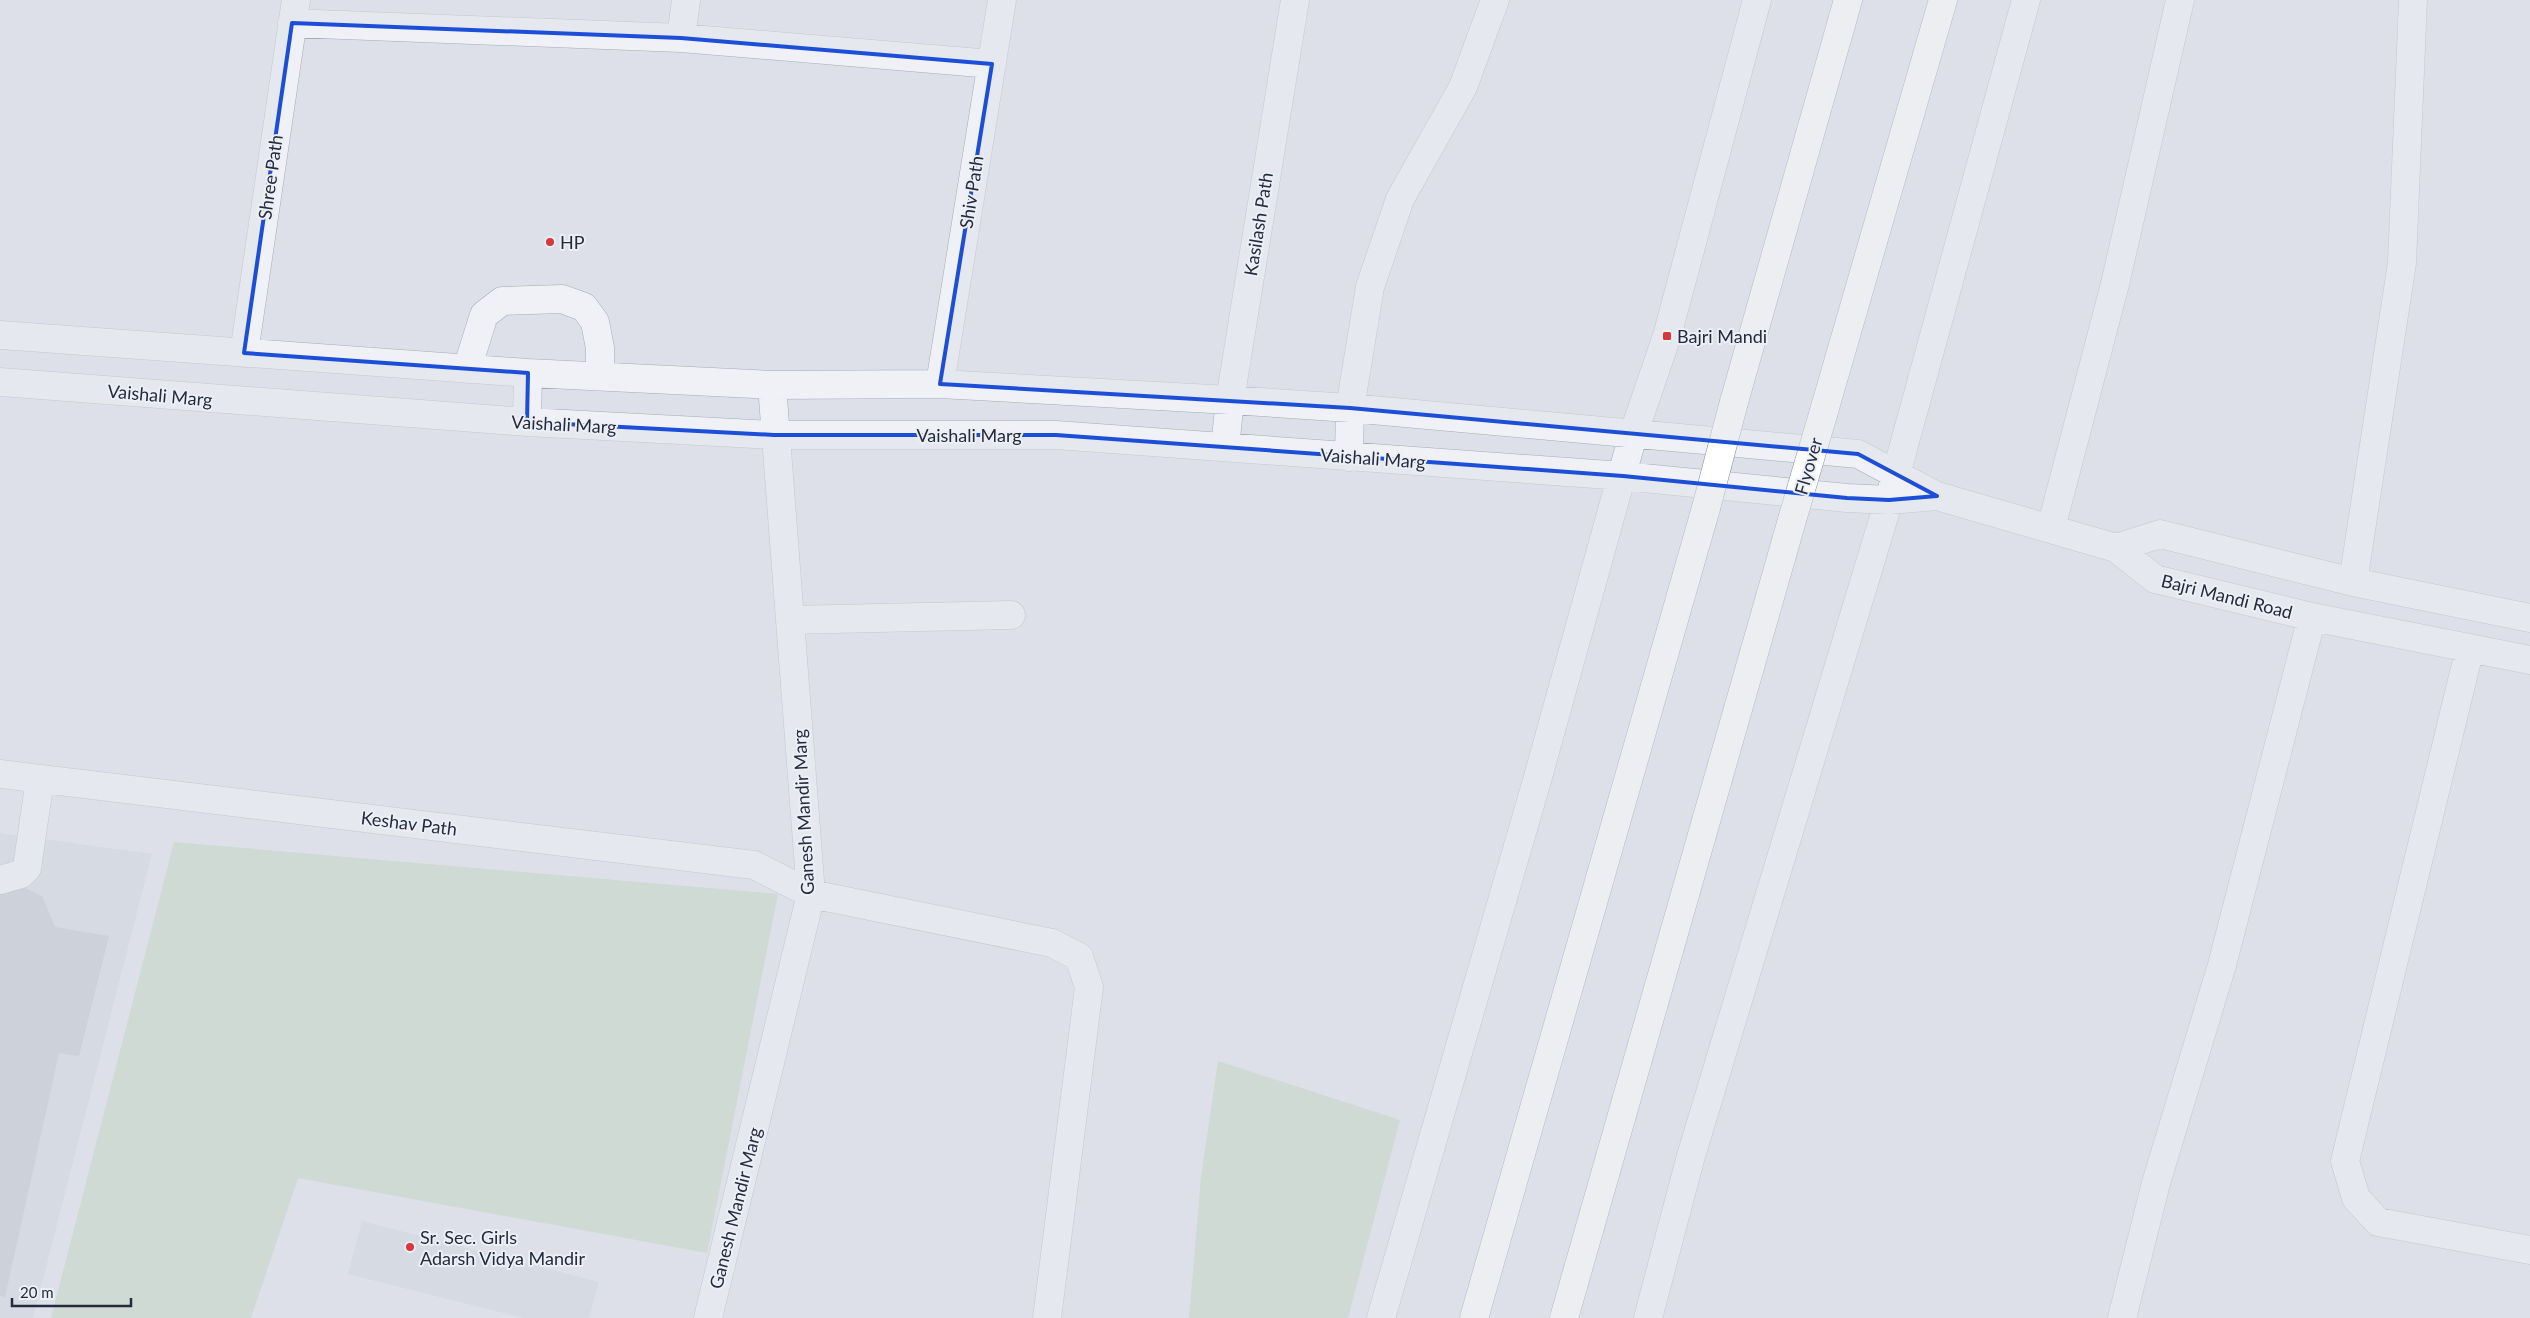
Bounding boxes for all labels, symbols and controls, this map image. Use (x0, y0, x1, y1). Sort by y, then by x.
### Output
street label: Shree Path (253, 133, 287, 221)
street label: Shiv Path (954, 154, 988, 230)
street label: Kasilash Path (1239, 171, 1277, 277)
place label: HP (560, 231, 585, 253)
marker: HP (544, 236, 556, 248)
place label: Bajri Mandi (1677, 325, 1767, 347)
marker: Bajri Mandi (1661, 330, 1673, 342)
street label: Vaishali Marg (107, 379, 213, 411)
street label: Vaishali Marg (511, 410, 617, 438)
street label: Vaishali Marg (916, 424, 1022, 446)
street label: Flyover (1789, 435, 1827, 497)
street label: Vaishali Marg (1320, 443, 1426, 473)
street label: Bajri Mandi Road (2159, 569, 2295, 623)
street label: Ganesh Mandir Marg (788, 729, 818, 895)
street label: Keshav Path (360, 806, 458, 840)
street label: Ganesh Mandir Marg (704, 1125, 766, 1291)
place label: Sr. Sec. Girls Adarsh Vidya Mandir (420, 1226, 585, 1269)
marker: Sr. Sec. Girls Adarsh Vidya Mandir (404, 1241, 416, 1253)
scale bar (12, 1276, 131, 1308)
text: 20 m (20, 1283, 54, 1301)

